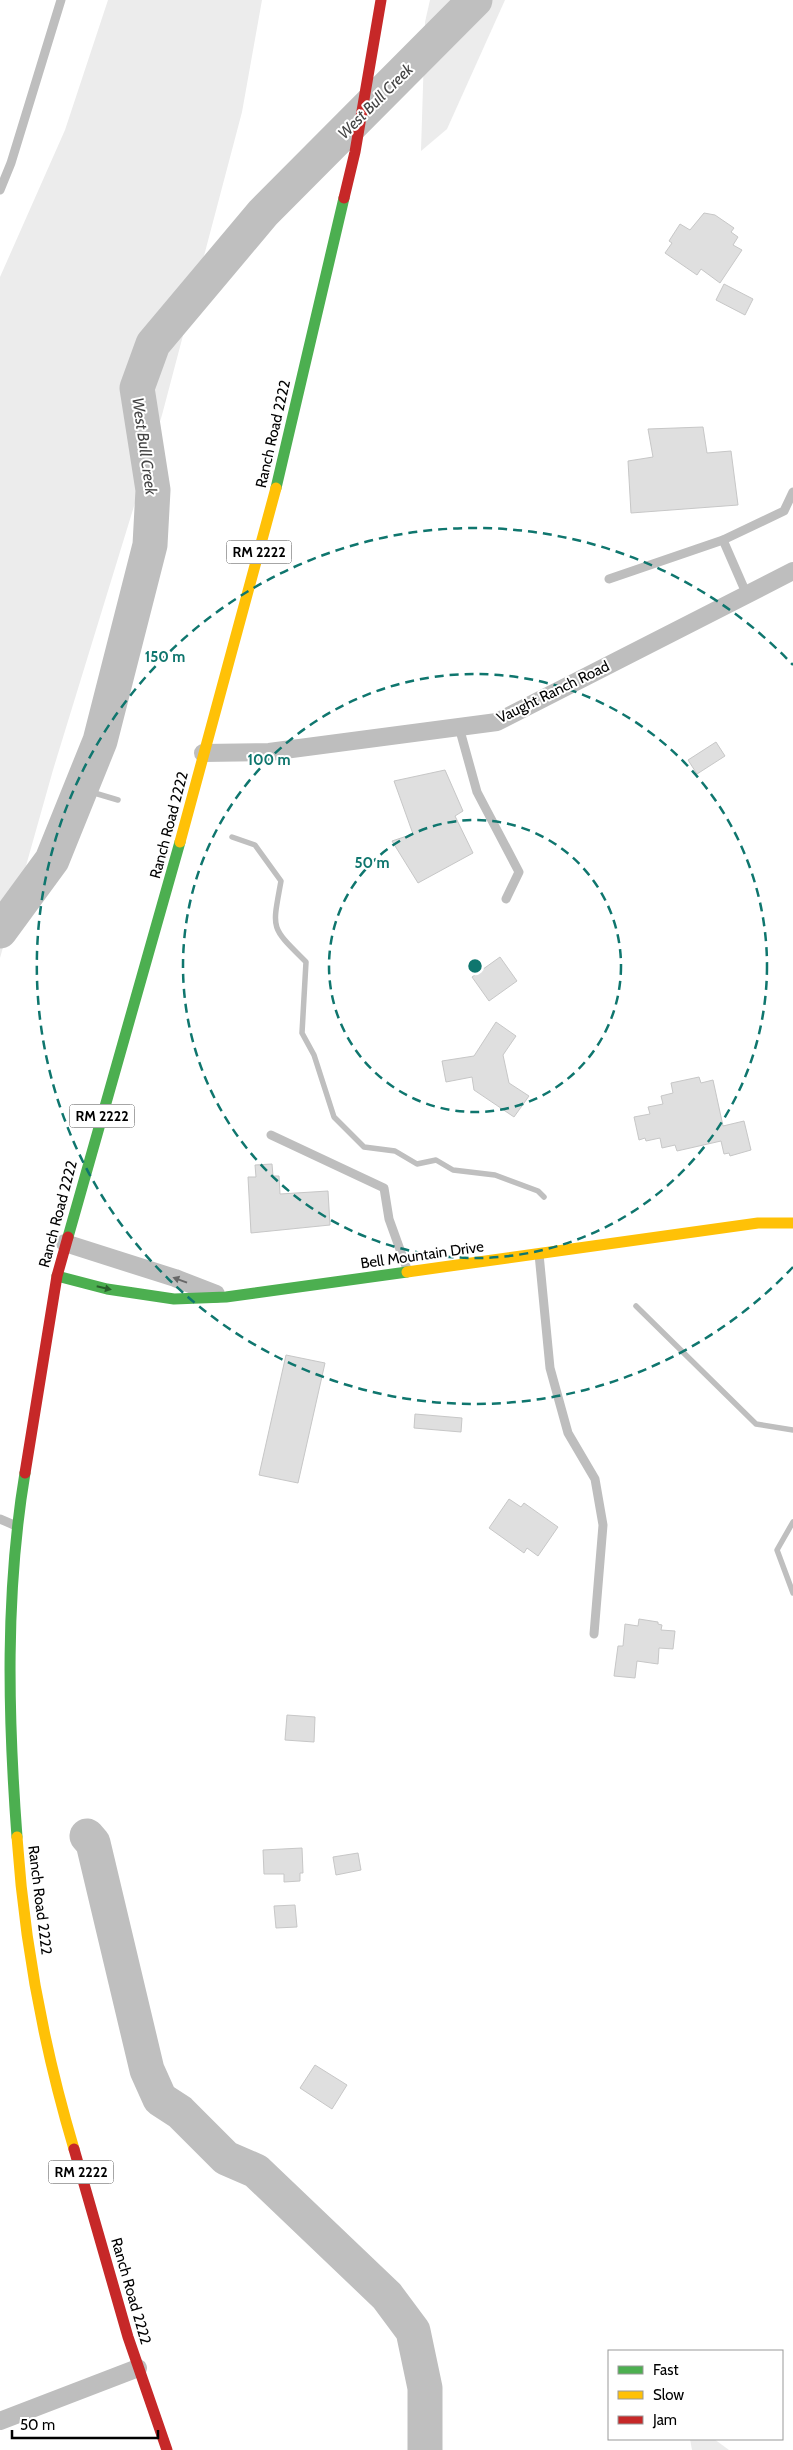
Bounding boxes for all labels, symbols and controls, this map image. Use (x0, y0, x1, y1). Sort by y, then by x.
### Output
water label: West Bull Creek (334, 59, 418, 143)
street label: Ranch Road 2222 (252, 378, 294, 490)
water label: West Bull Creek (128, 396, 161, 497)
road number: RM 2222 (226, 540, 292, 564)
text: 150 m (145, 648, 185, 666)
street label: Vaught Ranch Road (494, 657, 612, 727)
text: 100 m (247, 751, 291, 769)
street label: Ranch Road 2222 (146, 769, 192, 881)
text: 50 m (354, 854, 390, 872)
centre of rings (466, 957, 484, 975)
road number: RM 2222 (70, 1104, 134, 1128)
street label: Ranch Road 2222 (35, 1158, 81, 1270)
street label: Bell Mountain Drive (359, 1237, 485, 1273)
one-way arrow (172, 1276, 187, 1284)
one-way arrow (96, 1284, 111, 1292)
street label: Ranch Road 2222 (24, 1844, 56, 1956)
road number: RM 2222 (48, 2160, 114, 2184)
street label: Ranch Road 2222 (107, 2236, 155, 2347)
legend (608, 2350, 783, 2440)
text: Fast (653, 2361, 678, 2379)
text: Slow (653, 2386, 684, 2404)
scale bar (12, 2408, 159, 2440)
text: Jam (652, 2411, 677, 2429)
text: 50 m (20, 2416, 55, 2434)

